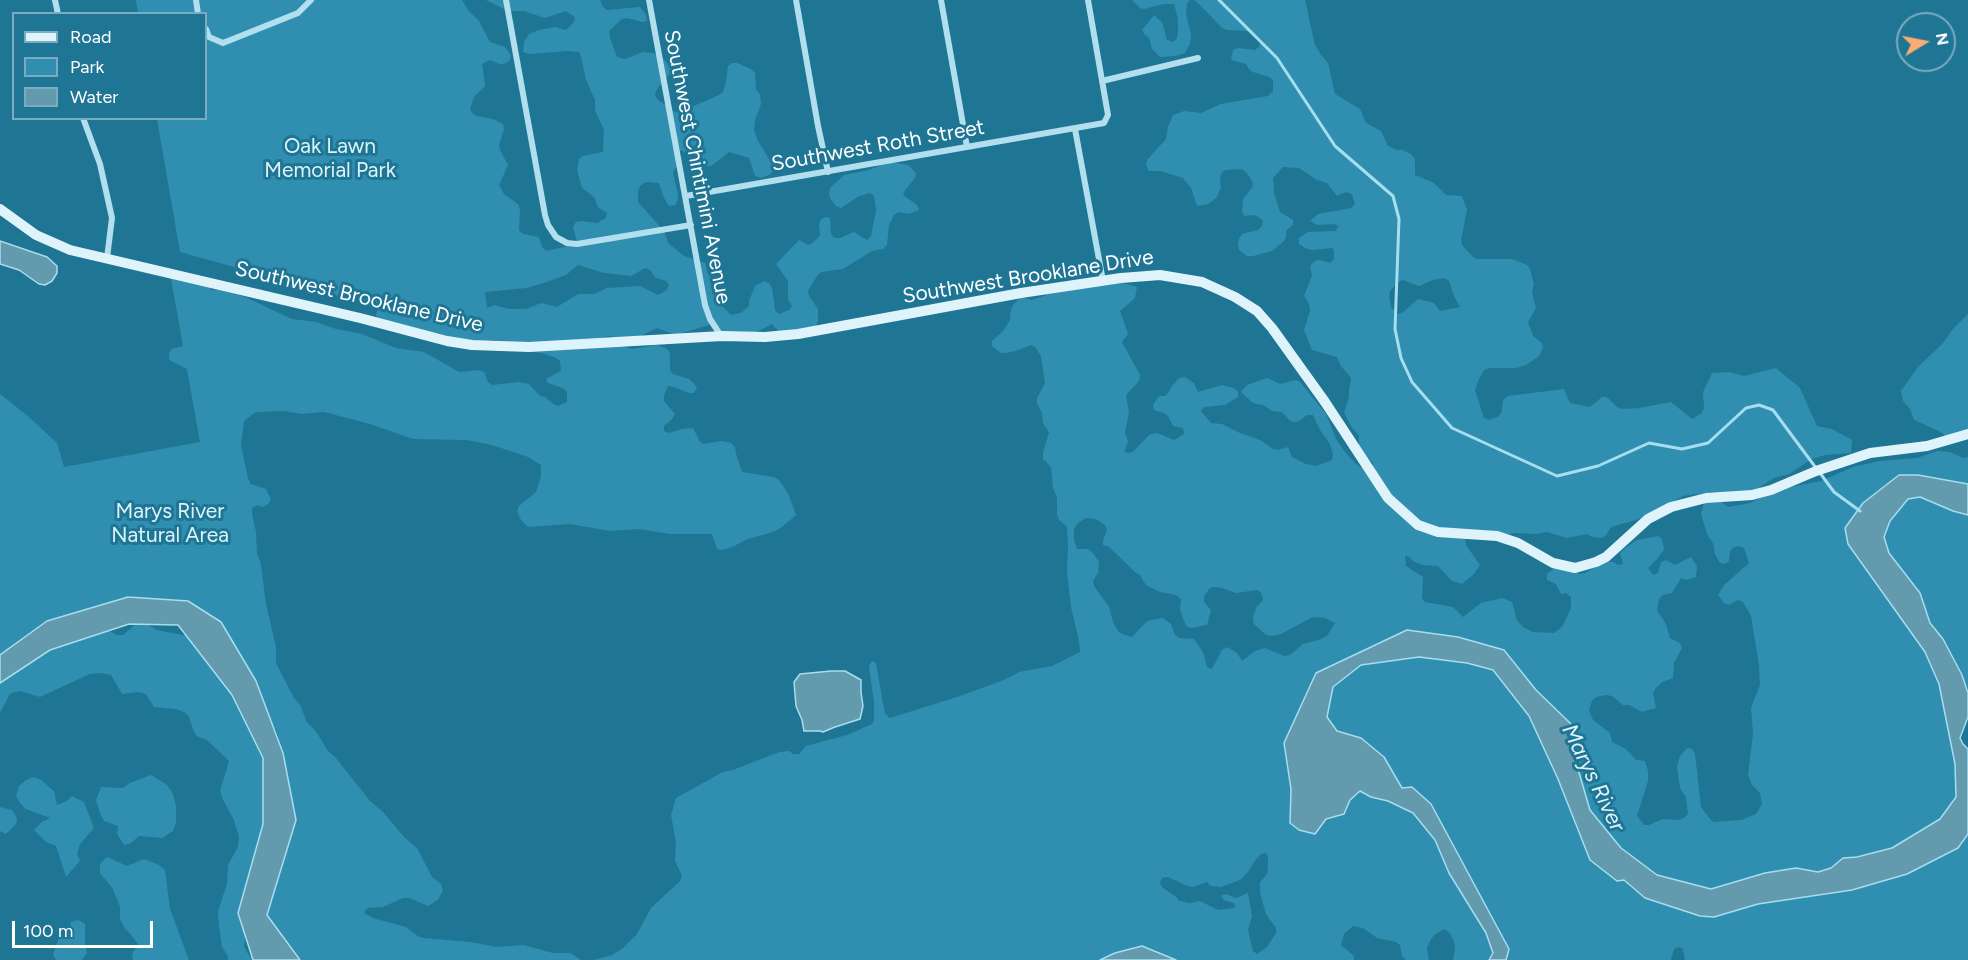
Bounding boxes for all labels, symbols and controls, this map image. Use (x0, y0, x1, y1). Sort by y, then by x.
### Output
legend (12, 12, 207, 120)
north arrow (1896, 12, 1956, 72)
text: Road (70, 26, 111, 48)
street label: Southwest Chintimini Avenue (658, 28, 736, 306)
text: N (1932, 31, 1953, 47)
text: Park (70, 56, 104, 78)
text: Water (70, 86, 118, 108)
street label: Southwest Roth Street (770, 115, 986, 177)
park label: Oak Lawn Memorial Park (264, 134, 396, 184)
street label: Southwest Brooklane Drive (901, 245, 1155, 309)
street label: Southwest Brooklane Drive (233, 256, 485, 338)
park label: Marys River Natural Area (111, 499, 229, 549)
water label: Marys River (1556, 720, 1630, 836)
scale bar (15, 909, 156, 947)
text: 100 m (23, 920, 73, 942)

